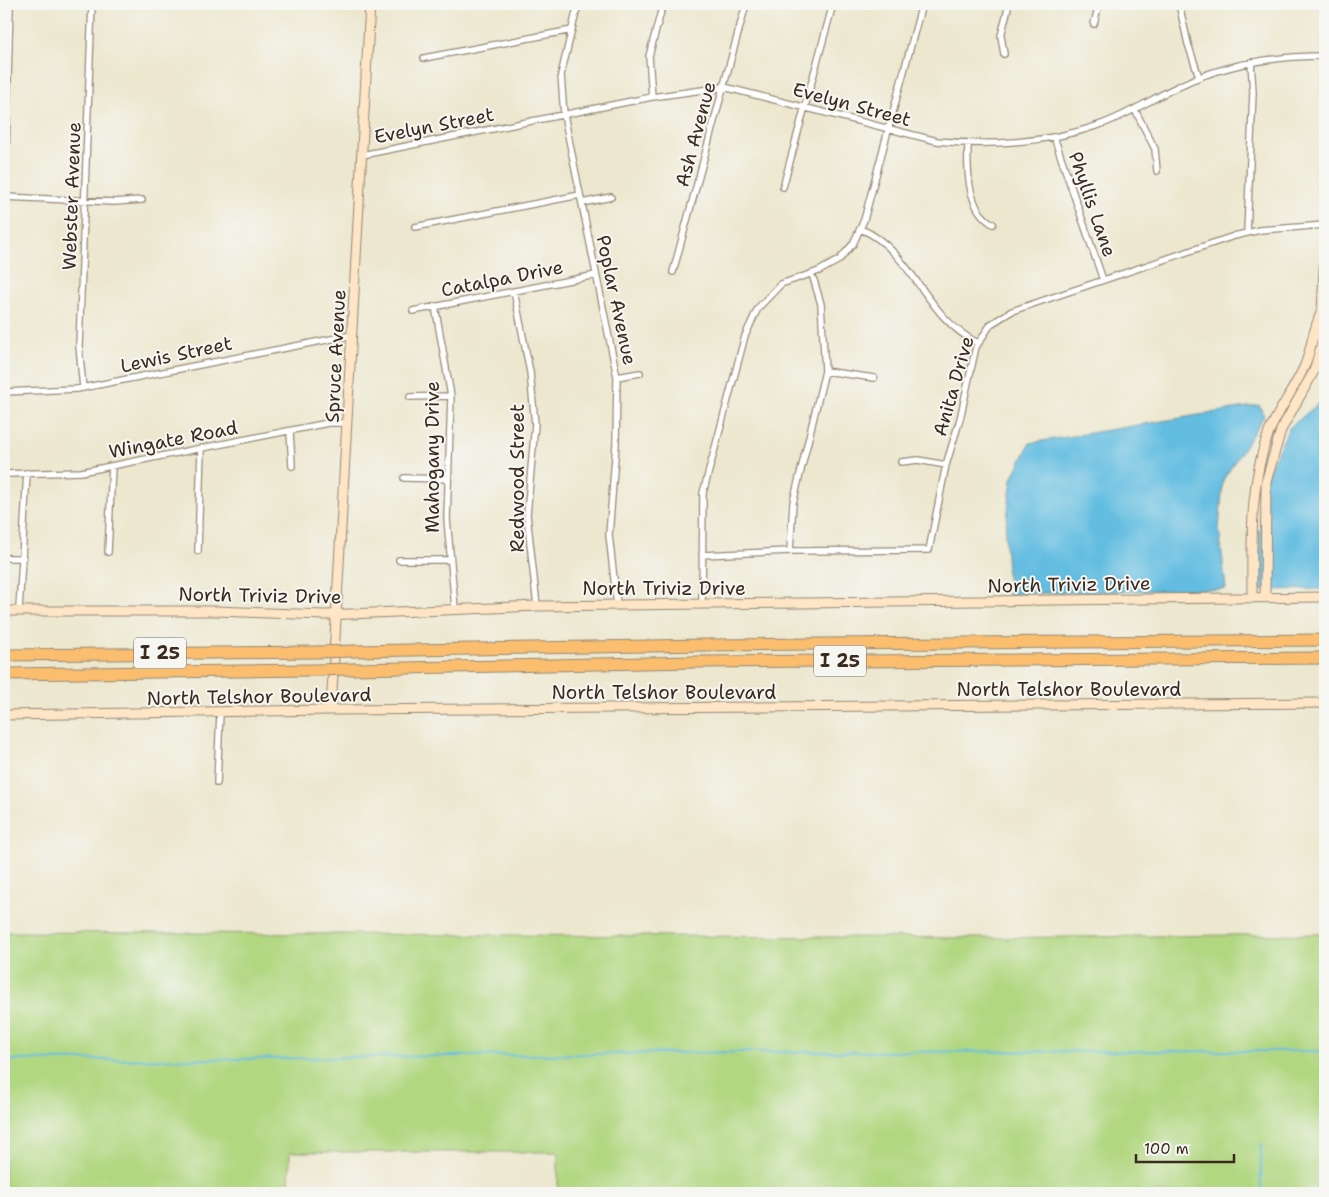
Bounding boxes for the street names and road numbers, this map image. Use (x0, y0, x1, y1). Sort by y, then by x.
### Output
street label: Evelyn Street (790, 77, 914, 132)
street label: Ash Avenue (669, 79, 722, 190)
street label: Evelyn Street (372, 102, 496, 149)
street label: Webster Avenue (56, 121, 87, 271)
street label: Phyllis Lane (1063, 148, 1122, 260)
street label: Poplar Avenue (591, 233, 642, 367)
street label: Catalpa Drive (439, 254, 565, 303)
street label: Spruce Avenue (320, 289, 351, 423)
street label: Lewis Street (118, 330, 234, 379)
street label: Anita Drive (927, 333, 980, 439)
street label: Mahogany Drive (420, 381, 445, 533)
street label: Redwood Street (505, 404, 530, 552)
street label: Wingate Road (107, 415, 240, 464)
street label: North Triviz Drive (987, 571, 1151, 598)
street label: North Triviz Drive (582, 576, 746, 601)
street label: North Triviz Drive (178, 582, 342, 609)
road number: I 25 (134, 638, 186, 668)
road number: I 25 (814, 646, 866, 676)
street label: North Telshor Boulevard (957, 677, 1181, 702)
street label: North Telshor Boulevard (552, 680, 776, 705)
street label: North Telshor Boulevard (146, 682, 372, 711)

